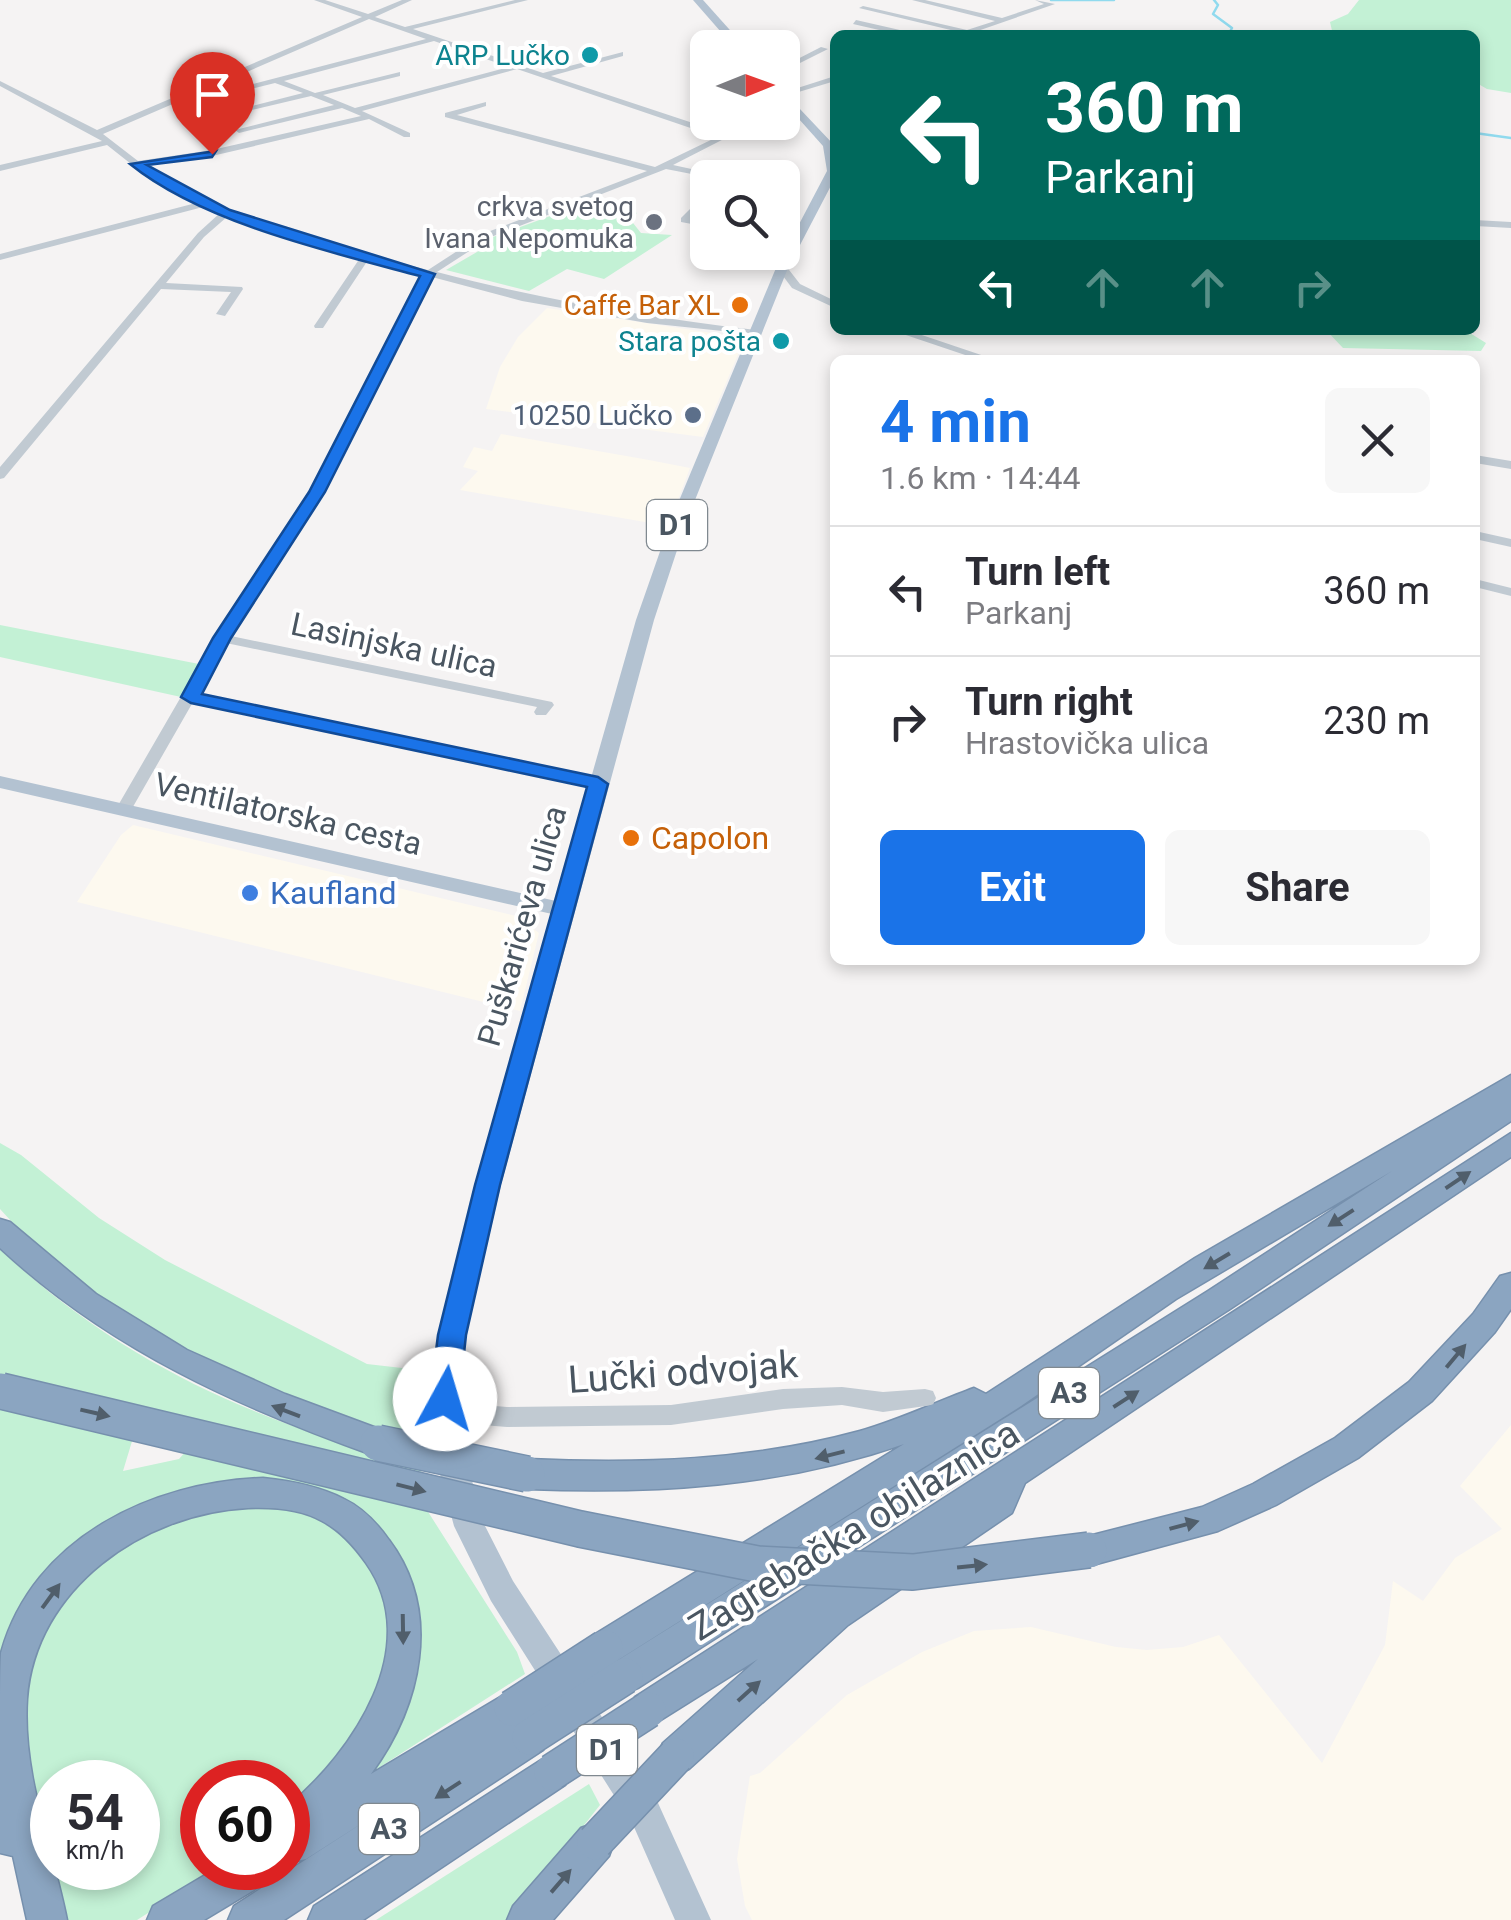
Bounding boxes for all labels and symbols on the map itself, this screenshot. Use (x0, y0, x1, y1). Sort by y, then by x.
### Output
north arrow (690, 30, 800, 140)
place label: ARP Lučko (435, 39, 570, 72)
marker: ARP Lučko (579, 44, 601, 66)
pin (170, 52, 255, 155)
place label: crkva svetog Ivana Nepomuka (424, 190, 634, 255)
marker: crkva svetog Ivana Nepomuka (643, 211, 665, 233)
place label: Caffe Bar XL (564, 289, 720, 322)
marker: Caffe Bar XL (729, 294, 751, 316)
place label: Stara pošta (618, 325, 761, 358)
marker: Stara pošta (770, 330, 792, 352)
place label: 10250 Lučko (513, 399, 673, 432)
marker: 10250 Lučko (682, 404, 704, 426)
road number: D1 (647, 500, 707, 550)
street label: Lasinjska ulica (287, 605, 501, 685)
street label: Ventilatorska cesta (151, 765, 425, 863)
street label: Puškarićeva ulica (470, 802, 574, 1050)
place label: Capolon (651, 819, 769, 857)
marker: Capolon (620, 827, 642, 849)
place label: Kaufland (270, 874, 396, 912)
marker: Kaufland (239, 882, 261, 904)
one-way arrow (1444, 1171, 1471, 1189)
one-way arrow (1328, 1208, 1355, 1226)
one-way arrow (1203, 1252, 1231, 1269)
street label: Lučki odvojak (567, 1342, 800, 1402)
one-way arrow (1445, 1343, 1466, 1368)
position arrow (393, 1347, 497, 1451)
road number: A3 (1039, 1368, 1099, 1418)
one-way arrow (1112, 1390, 1140, 1408)
one-way arrow (271, 1402, 301, 1418)
one-way arrow (80, 1406, 111, 1421)
street label: Zagrebačka obilaznica (681, 1411, 1027, 1649)
one-way arrow (814, 1448, 845, 1463)
one-way arrow (396, 1480, 427, 1496)
one-way arrow (1168, 1517, 1199, 1533)
one-way arrow (957, 1558, 989, 1574)
one-way arrow (41, 1583, 61, 1609)
one-way arrow (396, 1613, 412, 1645)
one-way arrow (736, 1680, 761, 1702)
road number: D1 (577, 1725, 637, 1775)
speed limit sign: 60 (180, 1760, 310, 1890)
one-way arrow (435, 1781, 462, 1799)
road number: A3 (359, 1804, 419, 1854)
one-way arrow (549, 1869, 571, 1894)

